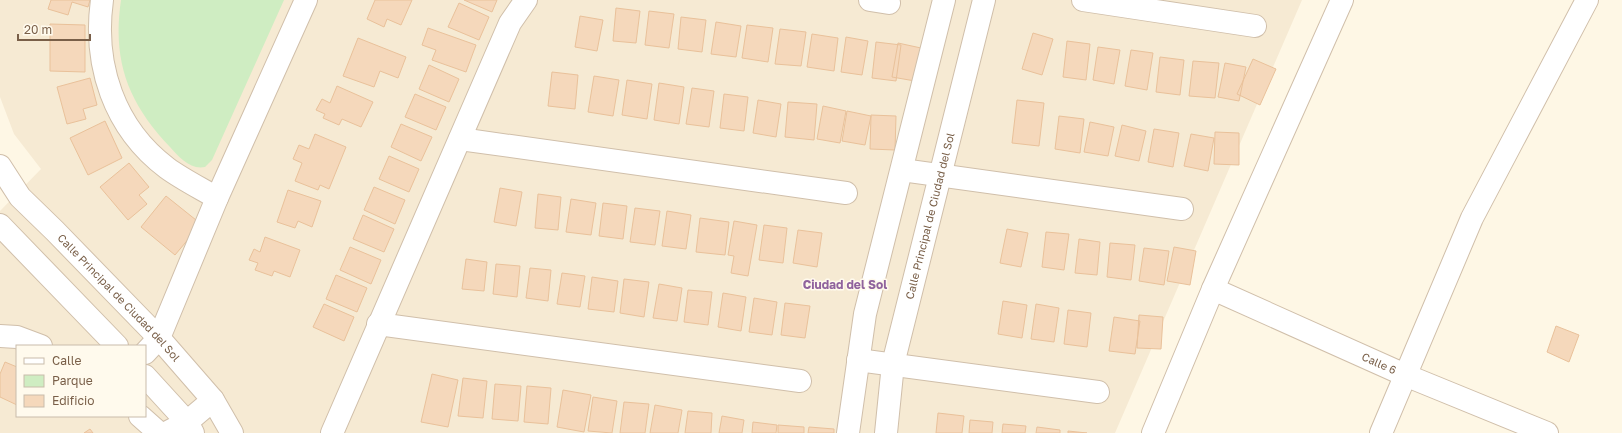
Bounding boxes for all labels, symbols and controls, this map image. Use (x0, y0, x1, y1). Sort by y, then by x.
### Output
scale bar (18, 16, 90, 42)
text: 20 m (24, 22, 52, 37)
street label: Calle Principal de Ciudad del Sol (902, 131, 957, 300)
street label: Calle Principal de Ciudad del Sol (55, 231, 181, 365)
district label: Ciudad del Sol (803, 277, 887, 292)
legend (16, 345, 146, 417)
street label: Calle 6 (1360, 350, 1399, 376)
text: Parque (52, 373, 93, 388)
text: Edificio (52, 393, 94, 408)

